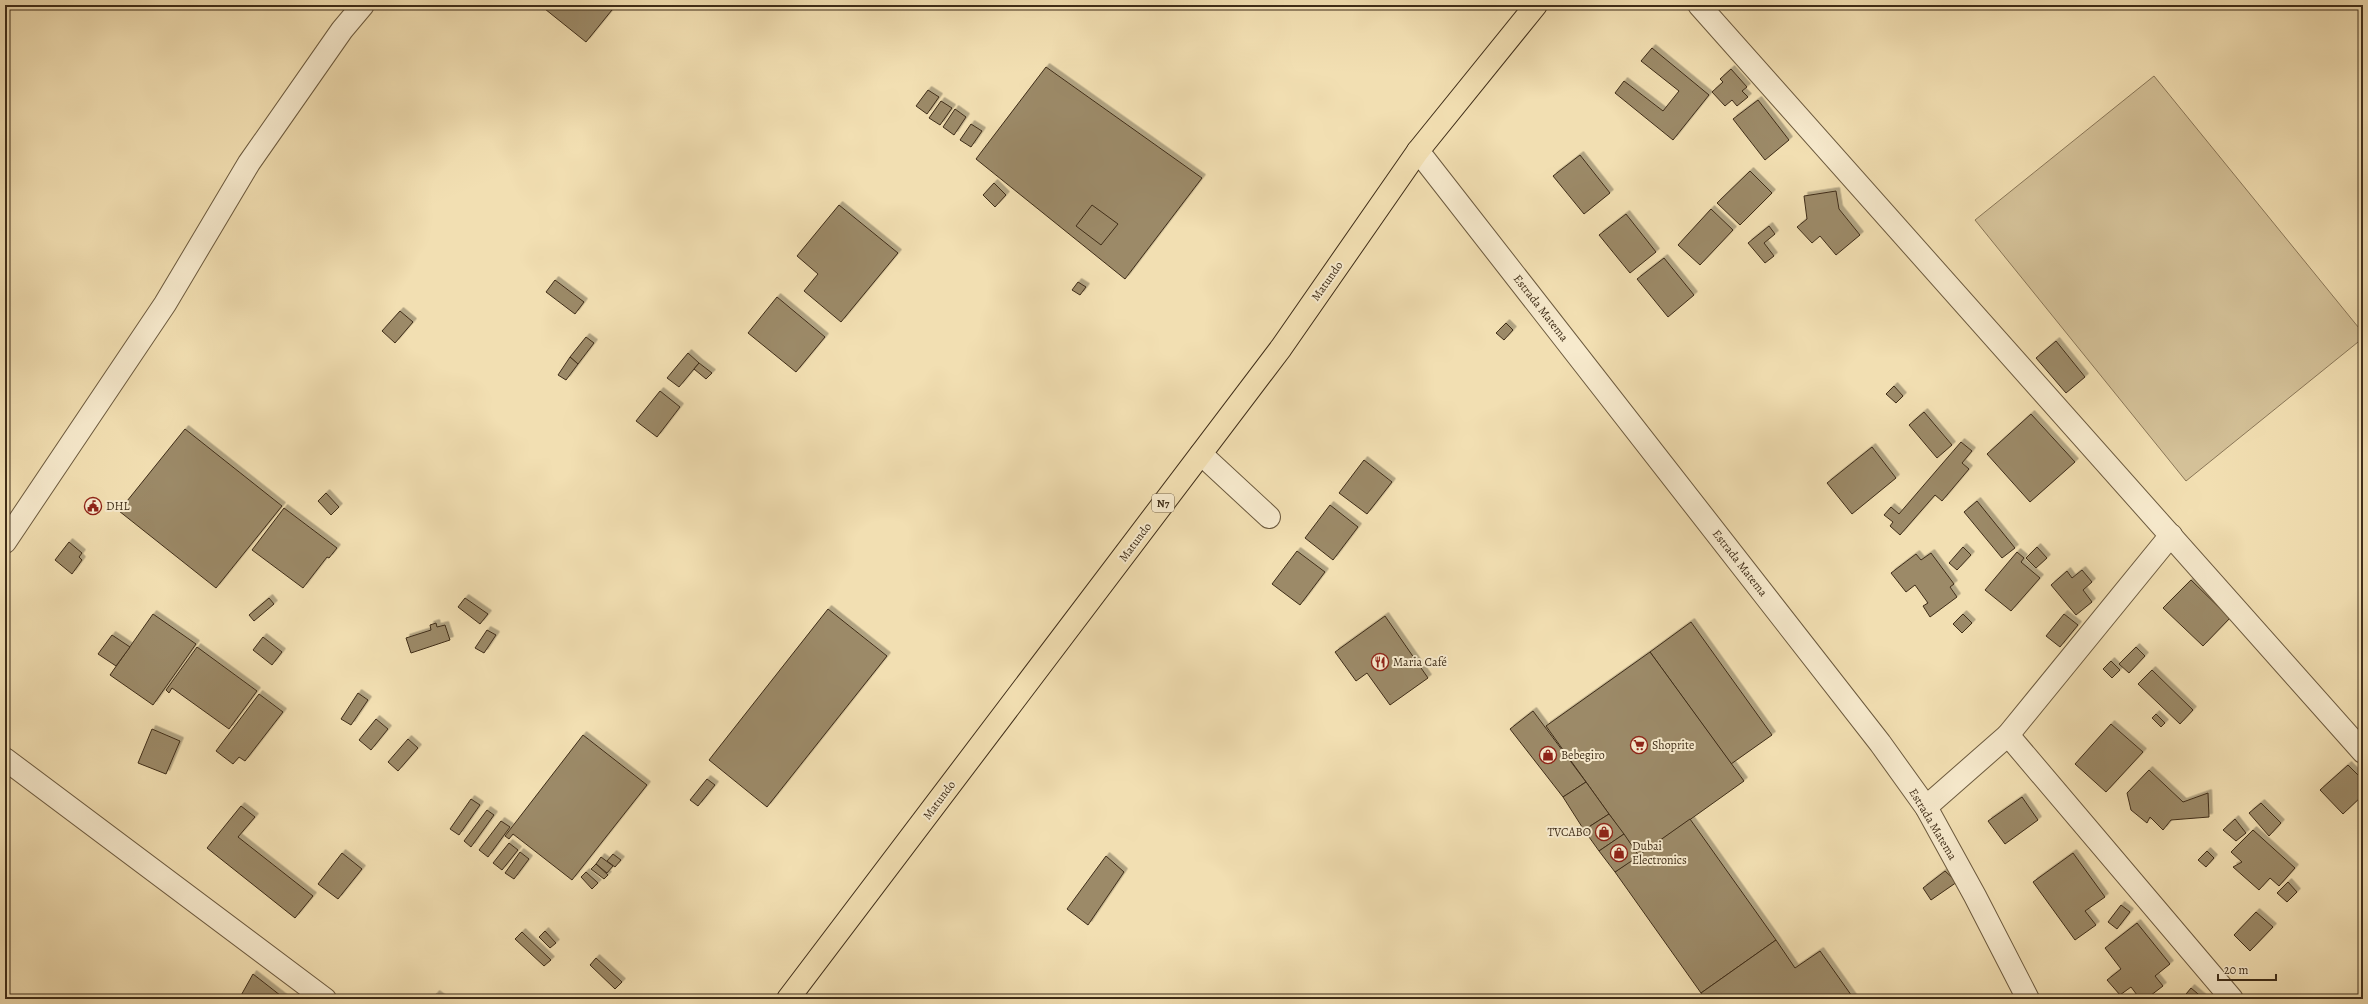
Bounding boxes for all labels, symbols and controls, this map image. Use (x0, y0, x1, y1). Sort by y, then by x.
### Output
street label: Matundo (1308, 258, 1346, 304)
street label: Estrada Matema (1510, 271, 1572, 345)
road number: N7 (1152, 494, 1174, 512)
public building icon: DHL (83, 496, 103, 516)
place label: DHL (106, 498, 130, 514)
street label: Matundo (1115, 519, 1155, 565)
street label: Estrada Matema (1709, 526, 1771, 600)
restaurant icon: Maria Café (1370, 652, 1390, 672)
place label: Maria Café (1393, 654, 1447, 670)
supermarket icon: Shoprite (1629, 735, 1649, 755)
place label: Shoprite (1652, 737, 1694, 753)
shop icon: Bebegiro (1538, 745, 1558, 765)
place label: Bebegiro (1561, 747, 1605, 763)
street label: Matundo (919, 777, 959, 823)
street label: Estrada Matema (1905, 785, 1961, 863)
shop icon: TVCABO (1594, 822, 1614, 842)
place label: TVCABO (1547, 824, 1591, 840)
place label: Dubai Electronics (1632, 838, 1687, 868)
shop icon: Dubai Electronics (1609, 843, 1629, 863)
scale bar (2218, 956, 2276, 982)
text: 20 m (2224, 962, 2248, 978)

